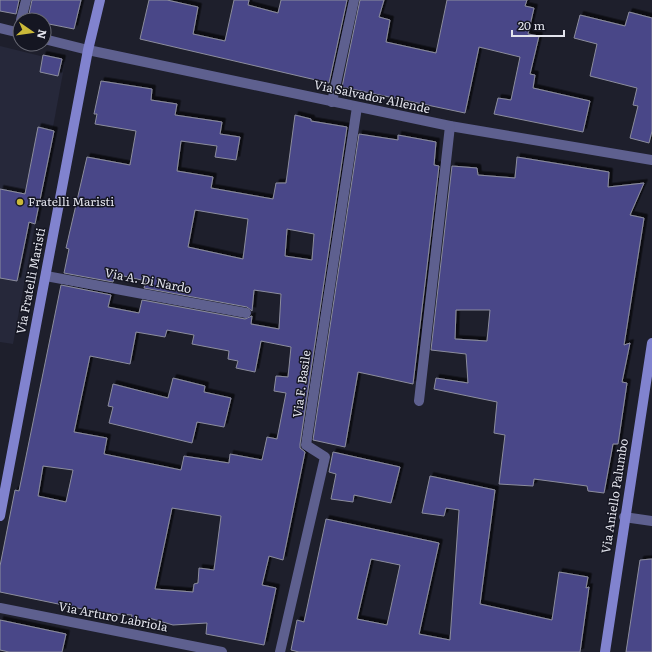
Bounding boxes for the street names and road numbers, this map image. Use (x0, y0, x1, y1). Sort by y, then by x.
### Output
street label: Via Salvador Allende (312, 75, 432, 117)
street label: Via Fratelli Maristi (11, 226, 49, 335)
street label: Via A. Di Nardo (103, 263, 193, 297)
street label: Via F. Basile (287, 349, 315, 419)
street label: Via Aniello Palumbo (596, 437, 632, 555)
street label: Via Arturo Labriola (57, 597, 170, 636)

